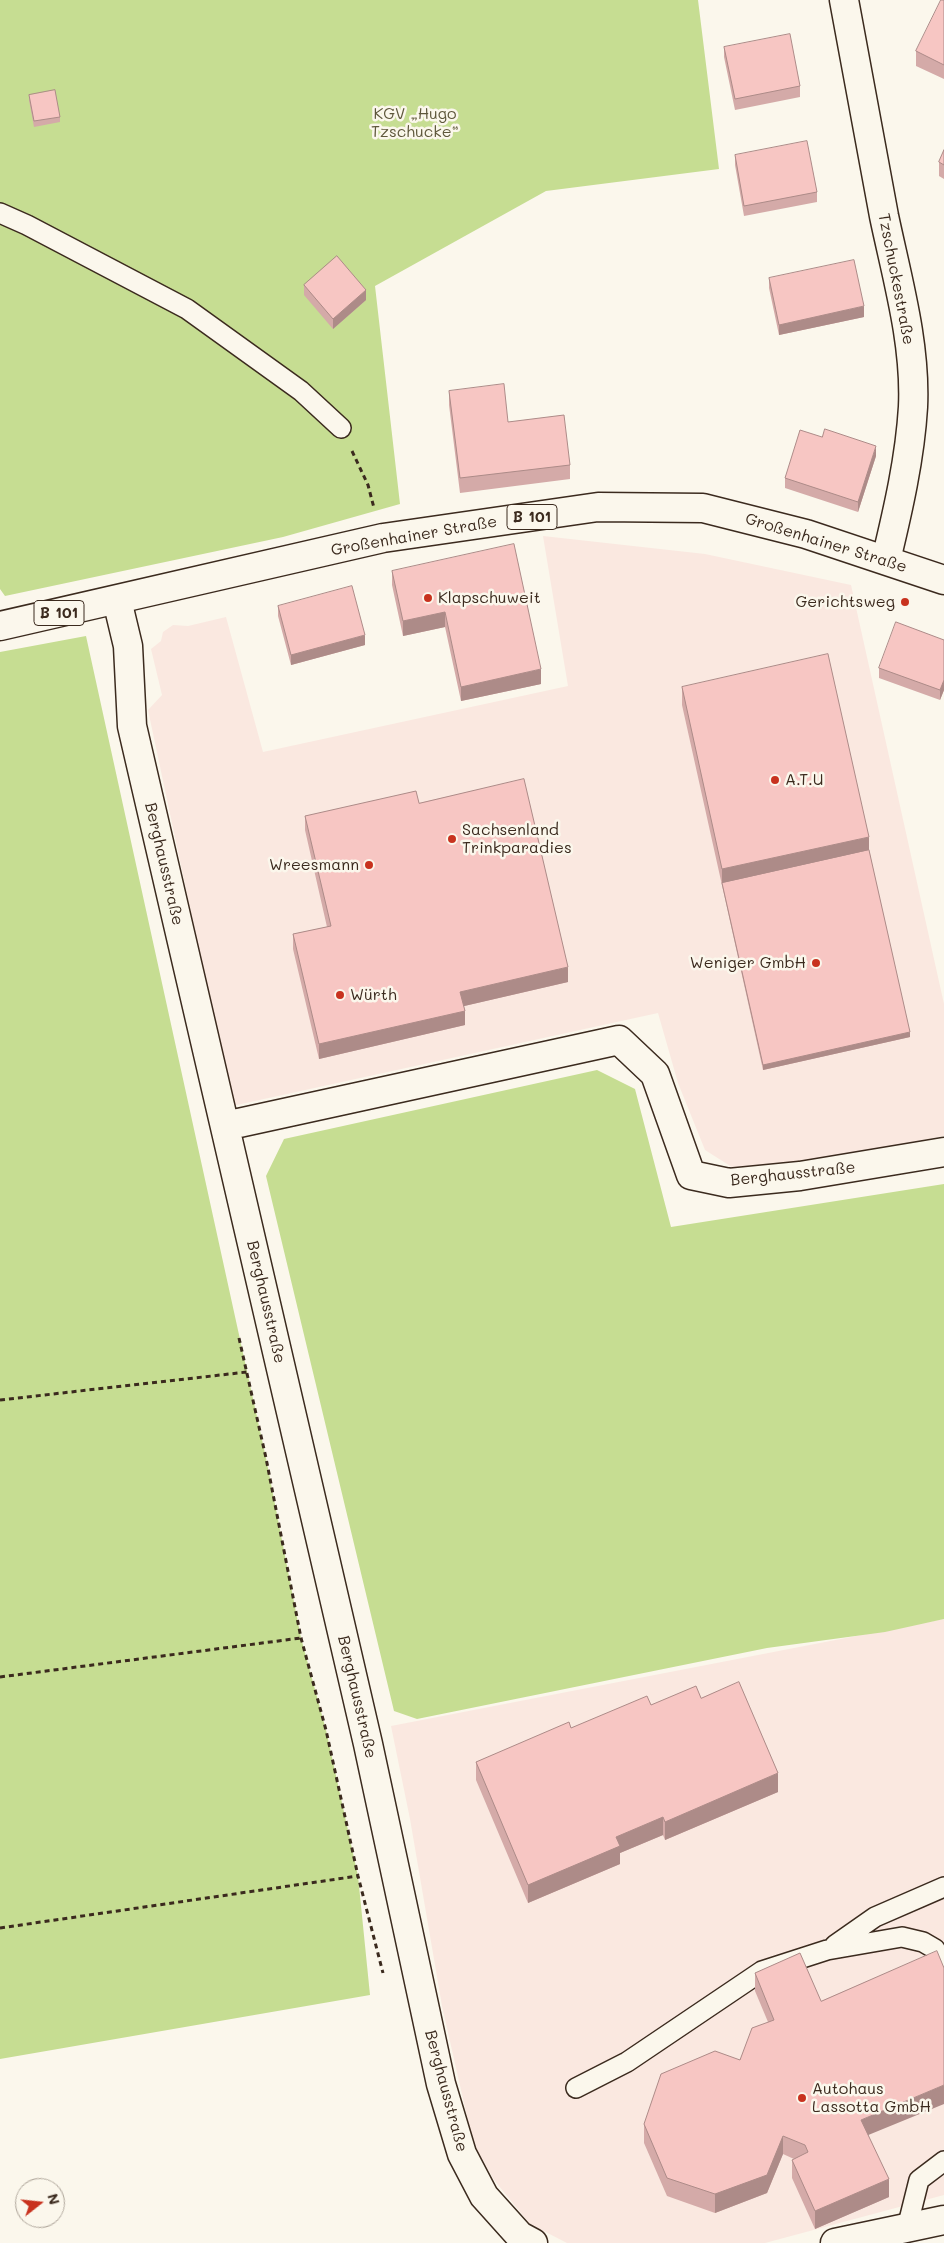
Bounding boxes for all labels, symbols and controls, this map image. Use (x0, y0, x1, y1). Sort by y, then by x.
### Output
park label: KGV „Hugo Tzschucke“ (371, 104, 459, 142)
street label: Tzschuckestraße (874, 212, 918, 346)
road number: B 101 (507, 504, 557, 530)
street label: Großenhainer Straße (743, 509, 909, 577)
street label: Großenhainer Straße (330, 512, 498, 560)
place label: Klapschuweit (438, 588, 541, 608)
marker: Klapschuweit (422, 592, 434, 604)
place label: Gerichtsweg (795, 592, 895, 612)
marker: Gerichtsweg (899, 596, 911, 608)
road number: B 101 (34, 600, 84, 626)
place label: A.T.U (785, 770, 824, 790)
marker: A.T.U (769, 774, 781, 786)
street label: Berghausstraße (141, 801, 187, 927)
place label: Sachsenland Trinkparadies (462, 820, 572, 858)
marker: Sachsenland Trinkparadies (446, 833, 458, 845)
place label: Wreesmann (269, 855, 359, 875)
marker: Wreesmann (363, 859, 375, 871)
place label: Weniger GmbH (690, 953, 806, 973)
marker: Weniger GmbH (810, 957, 822, 969)
place label: Würth (350, 985, 397, 1005)
marker: Würth (334, 989, 346, 1001)
street label: Berghausstraße (730, 1158, 856, 1190)
street label: Berghausstraße (243, 1239, 289, 1365)
street label: Berghausstraße (334, 1634, 380, 1760)
street label: Berghausstraße (420, 2028, 472, 2154)
place label: Autohaus Lassotta GmbH (812, 2079, 931, 2117)
marker: Autohaus Lassotta GmbH (796, 2092, 808, 2104)
north arrow (15, 2178, 65, 2228)
text: N (43, 2191, 65, 2207)

